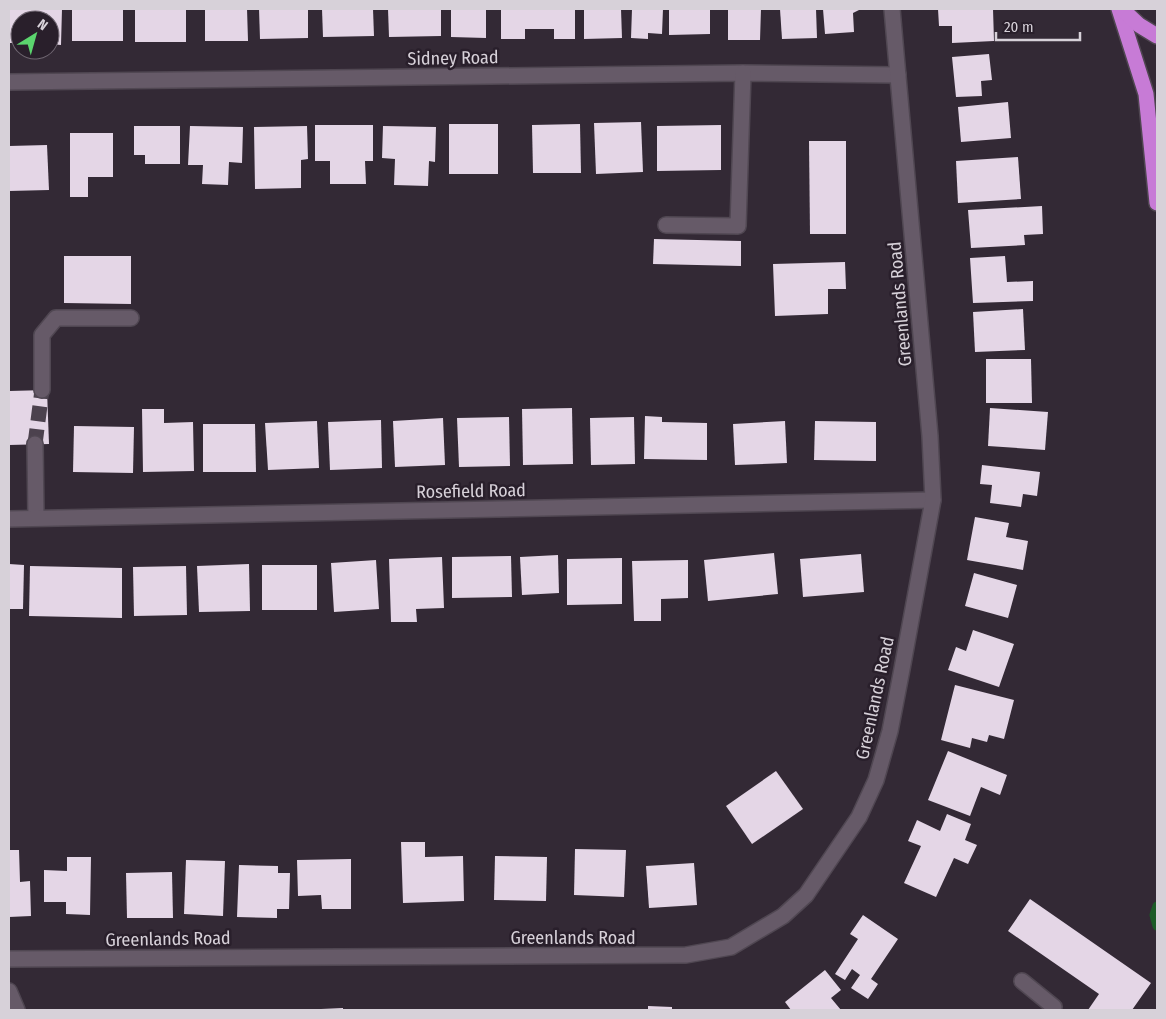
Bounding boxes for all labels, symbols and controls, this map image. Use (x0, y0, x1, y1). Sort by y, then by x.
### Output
north arrow (10, 10, 60, 60)
scale bar (996, 10, 1080, 42)
text: N (34, 16, 51, 34)
text: 20 m (1004, 18, 1034, 36)
street label: Sidney Road (407, 46, 499, 70)
street label: Greenlands Road (884, 241, 916, 367)
street label: Rosefield Road (416, 479, 526, 503)
street label: Greenlands Road (851, 634, 899, 762)
street label: Greenlands Road (105, 927, 231, 951)
street label: Greenlands Road (510, 927, 636, 949)

